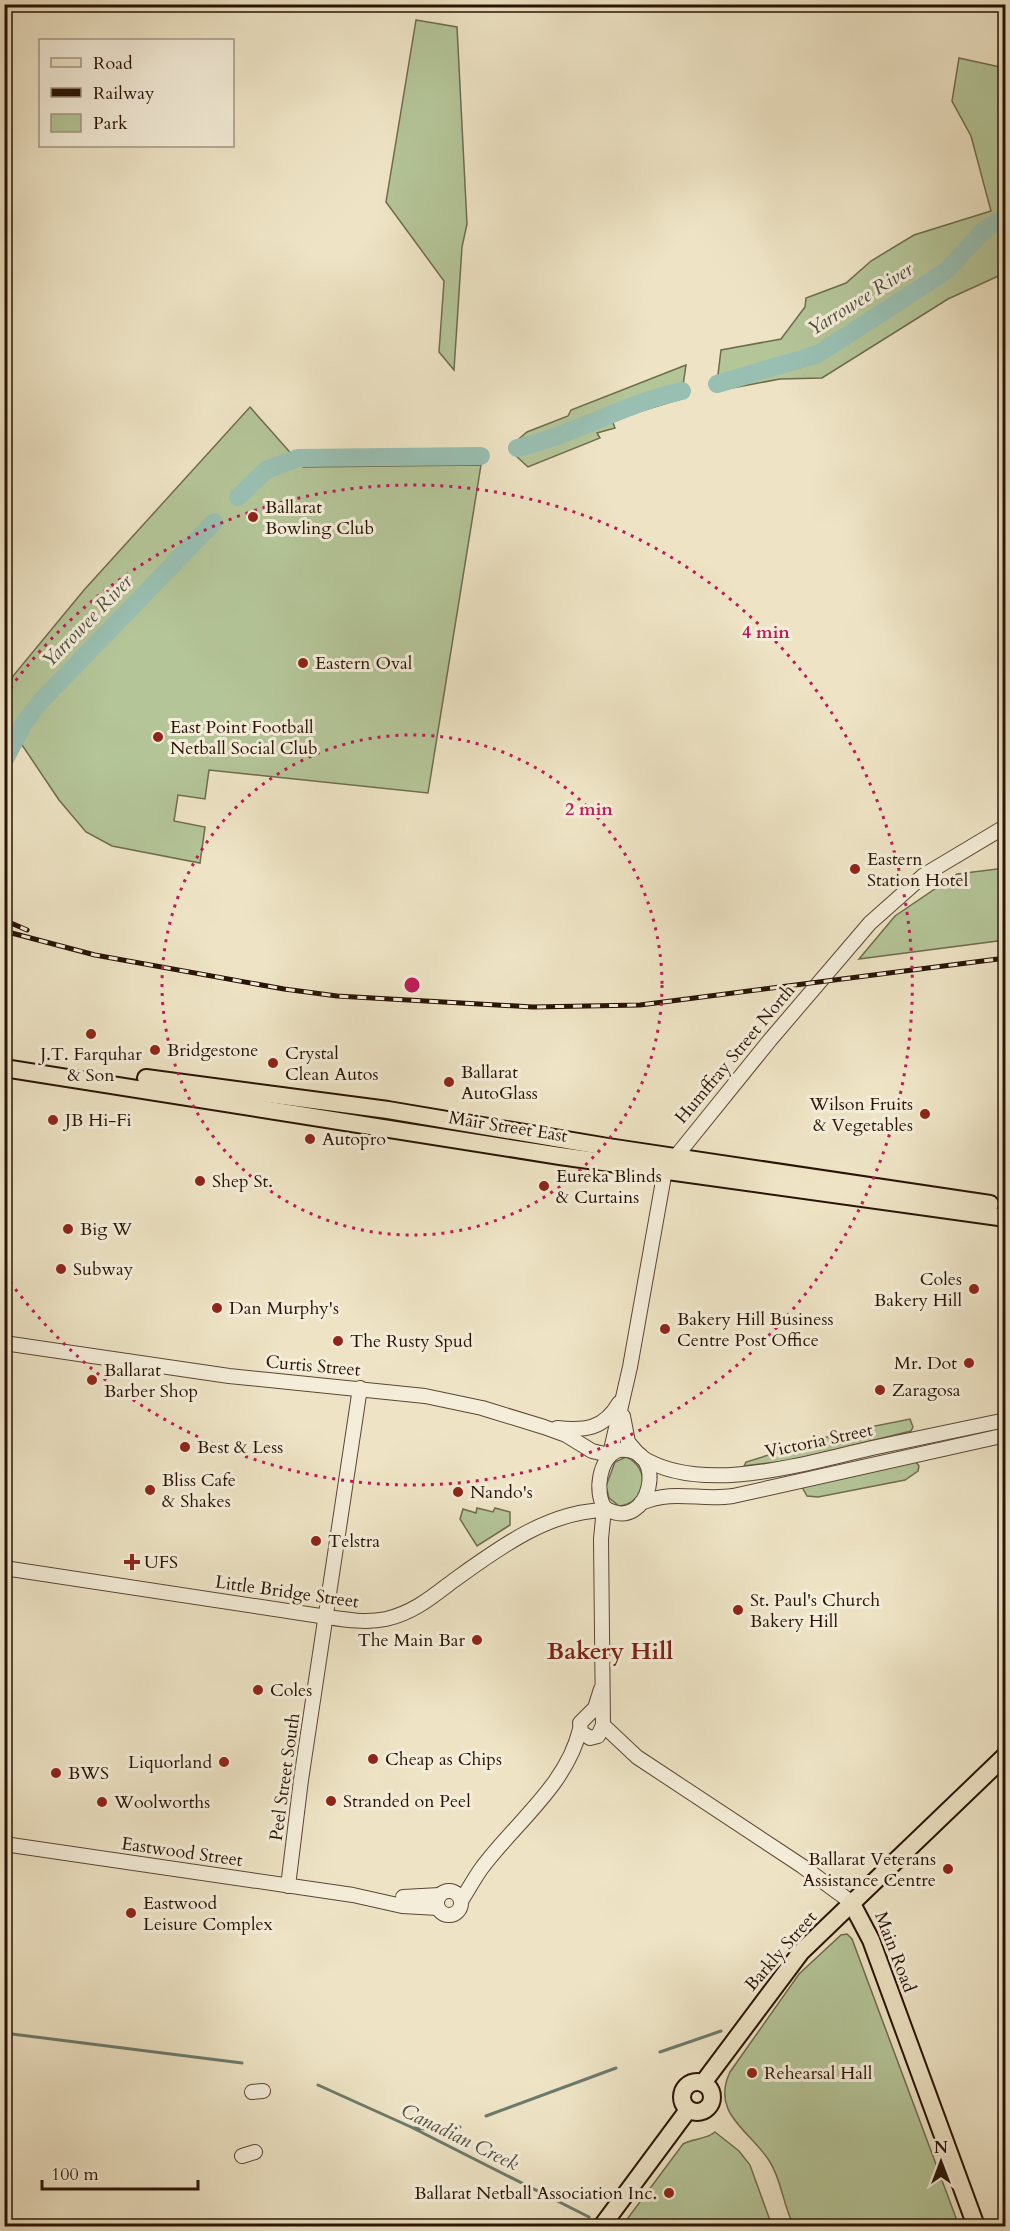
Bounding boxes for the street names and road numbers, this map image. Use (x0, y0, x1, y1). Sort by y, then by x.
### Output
street label: Humffray Street North (669, 979, 801, 1129)
street label: Mair Street East (447, 1105, 569, 1149)
street label: Curtis Street (265, 1349, 362, 1383)
street label: Victoria Street (763, 1417, 875, 1465)
street label: Little Bridge Street (214, 1570, 361, 1614)
street label: Peel Street South (264, 1711, 306, 1842)
street label: Eastwood Street (120, 1831, 245, 1873)
street label: Barkly Street (739, 1905, 823, 1996)
street label: Main Road (868, 1908, 922, 1996)

